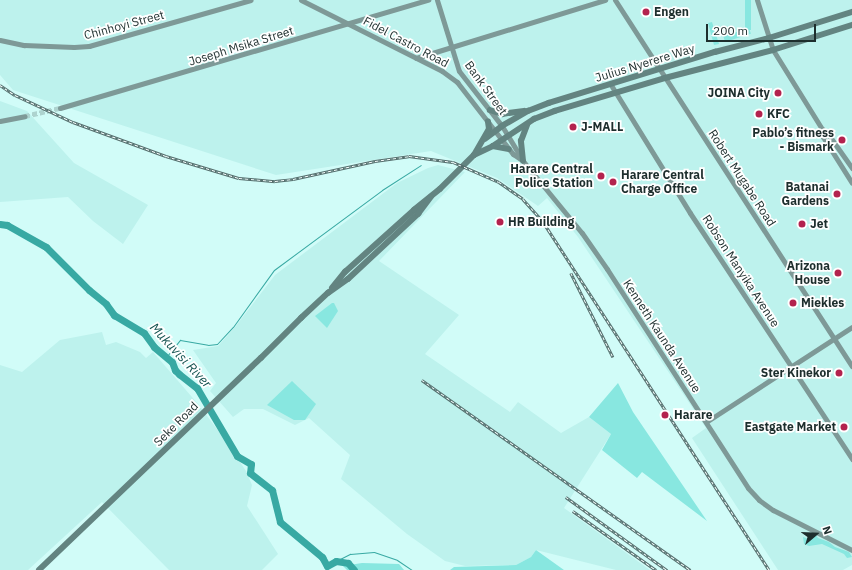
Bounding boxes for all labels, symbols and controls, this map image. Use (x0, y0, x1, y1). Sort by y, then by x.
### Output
place label: Engen (654, 5, 689, 19)
street label: Chinhoyi Street (82, 7, 166, 43)
marker: Engen (641, 7, 651, 17)
street label: Fidel Castro Road (361, 13, 451, 71)
scale bar (708, 16, 818, 42)
street label: Joseph Msika Street (187, 23, 295, 69)
text: 200 m (713, 23, 748, 38)
street label: Julius Nyerere Way (594, 41, 696, 85)
street label: Bank Street (462, 58, 510, 118)
place label: JOINA City (708, 86, 770, 100)
marker: JOINA City (773, 88, 783, 98)
place label: KFC (767, 107, 790, 121)
marker: KFC (754, 109, 764, 119)
place label: J-MALL (581, 120, 623, 134)
marker: J-MALL (568, 122, 578, 132)
place label: Pablo’s fitness - Bismark (752, 126, 834, 154)
street label: Robert Mugabe Road (705, 127, 779, 229)
marker: Pablo’s fitness - Bismark (837, 135, 847, 145)
place label: Harare Central Police Station (510, 162, 593, 190)
place label: Harare Central Charge Office (621, 168, 704, 196)
marker: Harare Central Police Station (596, 171, 606, 181)
marker: Harare Central Charge Office (608, 177, 618, 187)
place label: Batanai Gardens (782, 180, 829, 208)
marker: Batanai Gardens (832, 189, 842, 199)
street label: Robson Manyika Avenue (699, 212, 783, 330)
place label: HR Building (508, 215, 574, 229)
marker: HR Building (495, 217, 505, 227)
place label: Jet (810, 217, 828, 231)
marker: Jet (797, 219, 807, 229)
place label: Arizona House (787, 259, 830, 287)
marker: Arizona House (833, 268, 843, 278)
street label: Kenneth Kaunda Avenue (620, 277, 704, 395)
place label: Miekles (801, 296, 844, 310)
marker: Miekles (788, 298, 798, 308)
water label: Mukuvisi River (146, 320, 214, 392)
place label: Ster Kinekor (761, 366, 831, 380)
marker: Ster Kinekor (834, 368, 844, 378)
street label: Seke Road (151, 399, 201, 449)
place label: Harare (674, 408, 713, 422)
marker: Harare (659, 409, 671, 421)
place label: Eastgate Market (744, 420, 836, 434)
marker: Eastgate Market (839, 422, 849, 432)
north arrow (796, 514, 836, 554)
text: N (819, 524, 835, 536)

